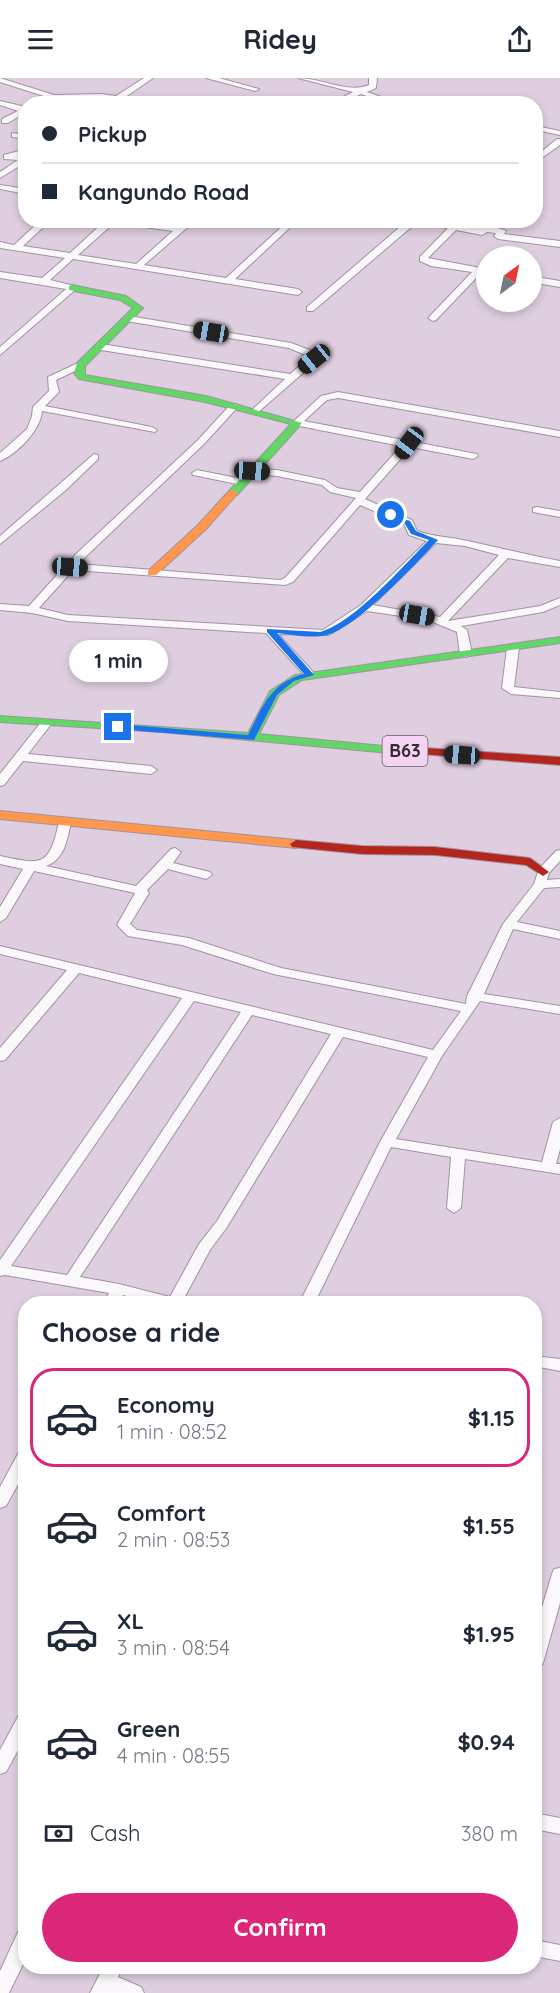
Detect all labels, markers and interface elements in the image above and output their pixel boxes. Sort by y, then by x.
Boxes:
text: Ridey [243,22,317,56]
icon: menu [24,23,57,56]
icon: share [503,23,536,56]
text: Pickup [78,120,147,148]
text: Kangundo Road [78,178,249,206]
north arrow [476,246,542,312]
map controls [476,246,542,312]
car [192,320,230,344]
car [294,341,334,377]
car [391,423,427,463]
car [234,461,270,481]
route start [377,501,404,528]
car [51,557,89,577]
car [398,603,436,627]
callout: 1 min [68,640,168,682]
text: 1 min [94,648,143,673]
route end [104,713,131,740]
road number: B63 [382,736,428,766]
car [443,745,481,765]
text: Choose a ride [42,1315,220,1349]
icon: car [45,1391,99,1445]
text: Economy [117,1391,215,1419]
text: $1.15 [468,1404,515,1432]
text: 1 min · 08:52 [117,1419,227,1444]
icon: car [45,1499,99,1553]
text: Comfort [117,1499,206,1527]
text: $1.55 [462,1512,515,1540]
text: 2 min · 08:53 [117,1527,230,1552]
icon: car [45,1607,99,1661]
text: XL [117,1607,144,1635]
text: $1.95 [463,1620,515,1648]
text: 3 min · 08:54 [117,1635,230,1660]
icon: car [45,1715,99,1769]
text: Green [117,1715,180,1743]
text: $0.94 [457,1728,515,1756]
text: 4 min · 08:55 [117,1743,230,1768]
icon: cash [42,1817,75,1850]
text: Cash [90,1819,141,1847]
text: 380 m [461,1821,518,1846]
button: Confirm [42,1893,518,1962]

